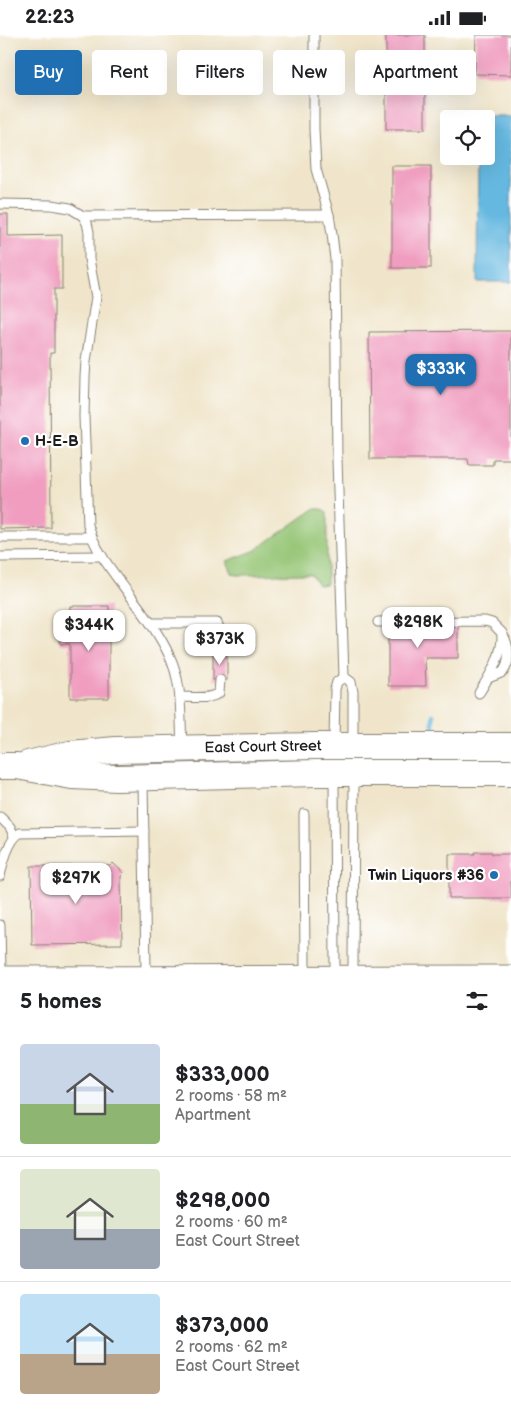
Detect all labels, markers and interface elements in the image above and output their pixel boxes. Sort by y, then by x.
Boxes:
text: 22:23 [25,6,74,29]
chip: Buy [15,50,82,95]
chip: Rent [92,50,167,95]
chip: Filters [177,50,263,95]
chip: New [273,50,345,95]
chip: Apartment [355,50,476,95]
map controls [440,110,495,165]
button: locate [440,110,495,165]
pin: $333K [406,353,476,396]
text: $333K [416,360,466,379]
place label: H-E-B [35,432,79,451]
marker: H-E-B [19,435,31,447]
pin: $298K [383,607,453,649]
pin: $344K [54,609,124,652]
text: $298K [393,613,443,632]
text: $344K [64,616,114,635]
pin: $373K [185,623,255,666]
text: $373K [196,630,244,649]
street label: East Court Street [204,736,322,758]
pin: $297K [41,863,111,905]
place label: Twin Liquors #36 [368,866,484,885]
text: $297K [51,869,101,888]
marker: Twin Liquors #36 [488,869,500,881]
icon: filters [463,987,491,1015]
text: 5 homes [20,989,102,1014]
text: $333,000 [175,1062,270,1087]
icon: home [60,1064,120,1124]
text: 2 rooms · 58 m² [175,1087,287,1106]
text: Apartment [175,1106,251,1125]
text: $298,000 [175,1188,270,1213]
icon: home [60,1189,120,1249]
text: 2 rooms · 60 m² [175,1213,288,1232]
text: East Court Street [175,1232,300,1251]
text: $373,000 [175,1313,269,1338]
icon: home [60,1314,120,1374]
text: 2 rooms · 62 m² [175,1338,288,1357]
text: East Court Street [175,1357,300,1376]

